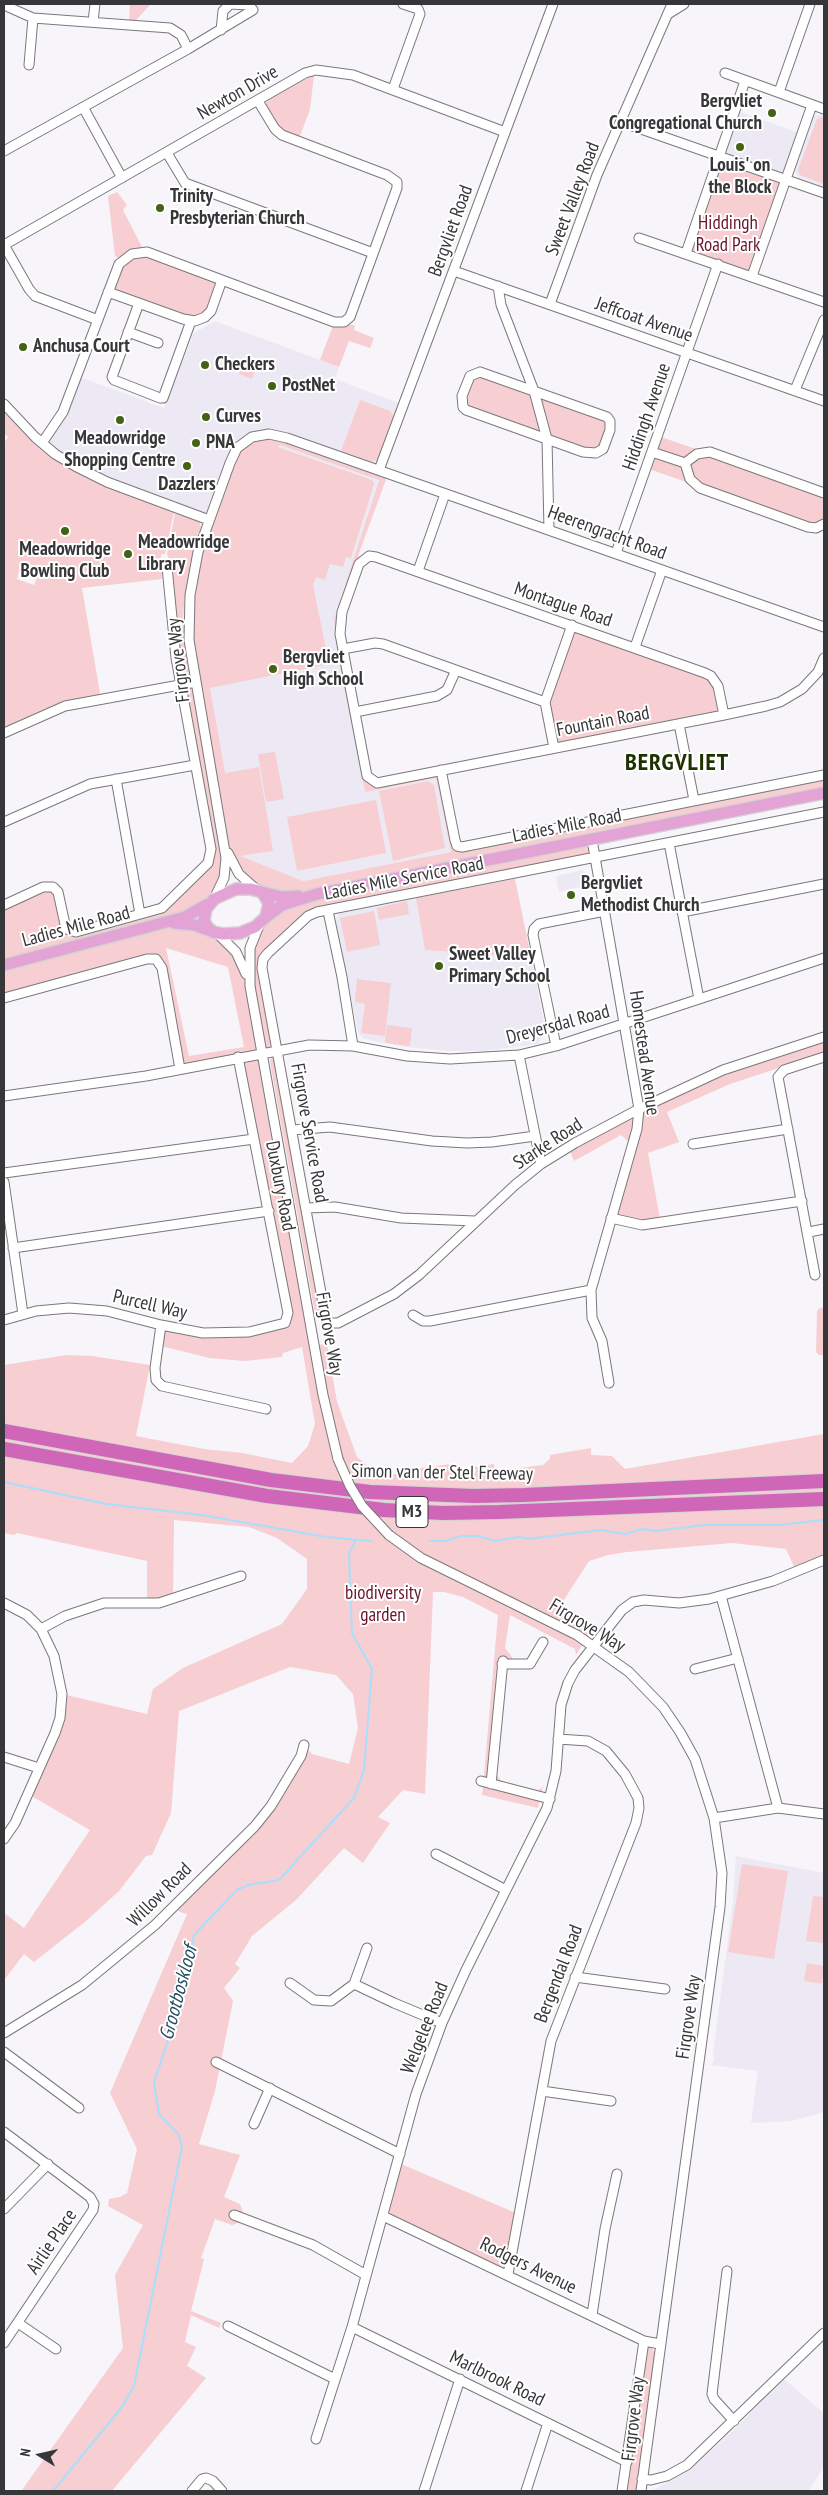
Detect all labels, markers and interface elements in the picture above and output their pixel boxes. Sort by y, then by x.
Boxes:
street label: Newton Drive [194,61,282,125]
place label: Bergvliet Congregational Church [609,91,762,135]
marker: Bergvliet Congregational Church [766,107,778,119]
street label: Sweet Valley Road [541,139,605,259]
marker: Louis' on the Block [734,141,746,153]
place label: Louis' on the Block [709,155,771,199]
street label: Bergvliet Road [424,182,478,280]
place label: Trinity Presbyterian Church [170,186,305,230]
marker: Trinity Presbyterian Church [154,202,166,214]
park label: Hiddingh Road Park [696,213,760,257]
street label: Jeffcoat Avenue [592,293,696,347]
place label: Anchusa Court [33,336,130,358]
marker: Anchusa Court [17,341,29,353]
place label: Checkers [215,354,275,376]
marker: Checkers [199,359,211,371]
street label: Hiddingh Avenue [618,360,676,474]
place label: PostNet [282,375,335,397]
marker: PostNet [266,380,278,392]
place label: Curves [216,406,261,428]
marker: Curves [200,411,212,423]
marker: Meadowridge Shopping Centre [114,414,126,426]
place label: Meadowridge Shopping Centre [64,428,176,472]
place label: PNA [206,432,235,454]
marker: PNA [190,437,202,449]
marker: Dazzlers [181,460,193,472]
place label: Dazzlers [158,474,216,496]
street label: Heerengracht Road [544,501,670,565]
marker: Meadowridge Bowling Club [59,525,71,537]
place label: Meadowridge Library [138,532,230,576]
place label: Meadowridge Bowling Club [19,539,111,583]
marker: Meadowridge Library [122,548,134,560]
street label: Montague Road [511,578,615,632]
street label: Firgrove Way [163,617,195,703]
place label: Bergvliet High School [283,647,363,691]
marker: Bergvliet High School [267,663,279,675]
street label: Fountain Road [555,702,651,742]
district label: BERGVLIET [624,749,730,777]
street label: Ladies Mile Road [510,804,624,848]
street label: Ladies Mile Service Road [322,852,486,906]
place label: Bergvliet Methodist Church [581,873,700,917]
marker: Bergvliet Methodist Church [565,889,577,901]
street label: Ladies Mile Road [20,902,132,952]
place label: Sweet Valley Primary School [449,944,550,988]
marker: Sweet Valley Primary School [433,960,445,972]
street label: Homestead Avenue [624,989,664,1117]
street label: Dreyersdal Road [504,1000,612,1050]
street label: Firgrove Service Road [286,1061,332,1205]
street label: Starke Road [509,1113,587,1175]
street label: Duxbury Road [260,1139,300,1233]
street label: Purcell Way [111,1285,189,1325]
street label: Firgrove Way [310,1290,348,1378]
street label: Simon van der Stel Freeway [351,1460,533,1486]
road number: M3 [396,1496,428,1528]
park label: biodiversity garden [345,1583,421,1627]
street label: Firgrove Way [545,1594,629,1658]
street label: Willow Road [123,1858,197,1932]
street label: Bergendal Road [530,1922,588,2026]
water label: Grootboskloof [155,1943,203,2043]
street label: Firgrove Way [672,1973,706,2061]
street label: Welgelee Road [396,1979,454,2077]
street label: Airlie Place [22,2205,82,2279]
street label: Rodgers Avenue [476,2233,580,2299]
street label: Marlbrook Road [446,2346,548,2412]
street label: Firgrove Way [618,2376,650,2462]
north arrow [15,2430,65,2480]
text: N [16,2447,35,2458]

